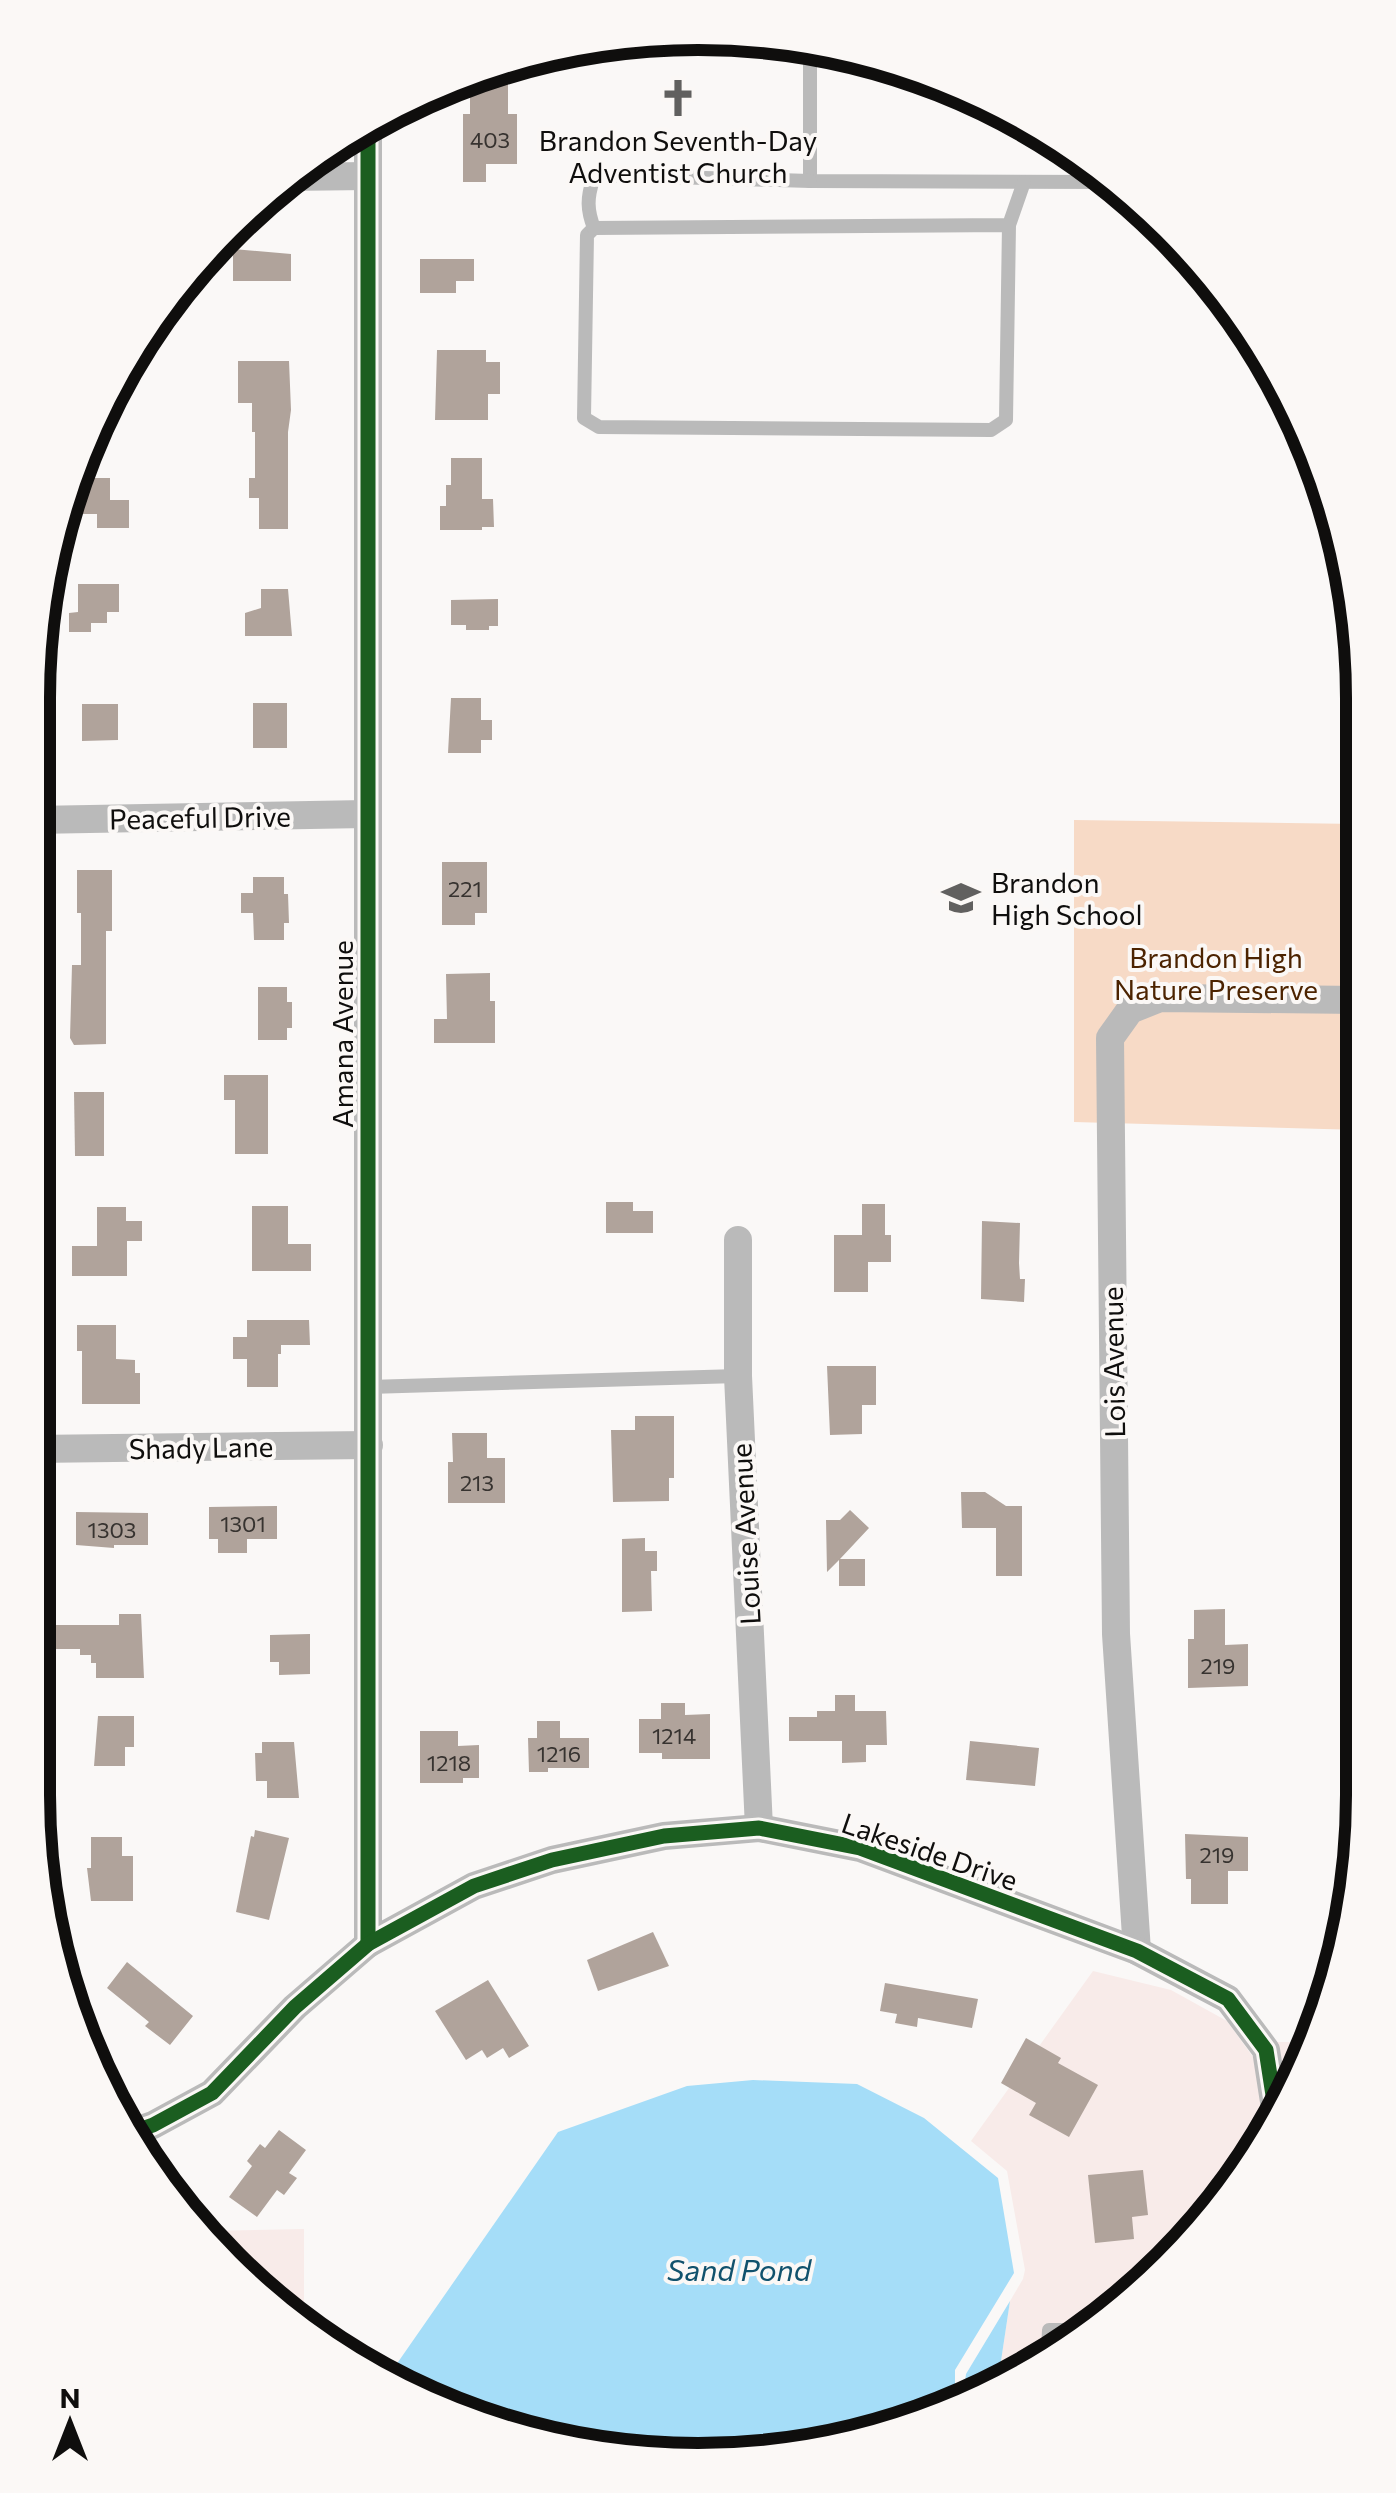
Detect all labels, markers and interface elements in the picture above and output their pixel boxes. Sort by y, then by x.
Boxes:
church icon: Brandon Seventh-Day Adventist Church [657,77,699,119]
place label: Brandon Seventh-Day Adventist Church [539,123,817,189]
house number: 403 [470,126,510,153]
street label: Peaceful Drive [109,798,291,836]
place label: Brandon High School [991,865,1143,931]
house number: 221 [448,875,482,902]
school or university icon: Brandon High School [940,877,982,919]
street label: Amana Avenue [325,940,359,1128]
park label: Brandon High Nature Preserve [1114,940,1318,1006]
street label: Lois Avenue [1095,1286,1131,1438]
street label: Shady Lane [128,1429,274,1465]
street label: Louise Avenue [723,1442,767,1626]
house number: 213 [460,1469,494,1496]
house number: 1301 [220,1510,266,1537]
house number: 1303 [88,1516,136,1543]
house number: 219 [1201,1652,1235,1679]
house number: 1214 [652,1722,696,1749]
house number: 1216 [537,1740,581,1767]
house number: 1218 [427,1749,471,1776]
street label: Lakeside Drive [838,1805,1022,1897]
house number: 219 [1200,1841,1234,1868]
water label: Sand Pond [667,2250,813,2287]
north arrow [20,2373,120,2473]
text: N [60,2380,81,2414]

